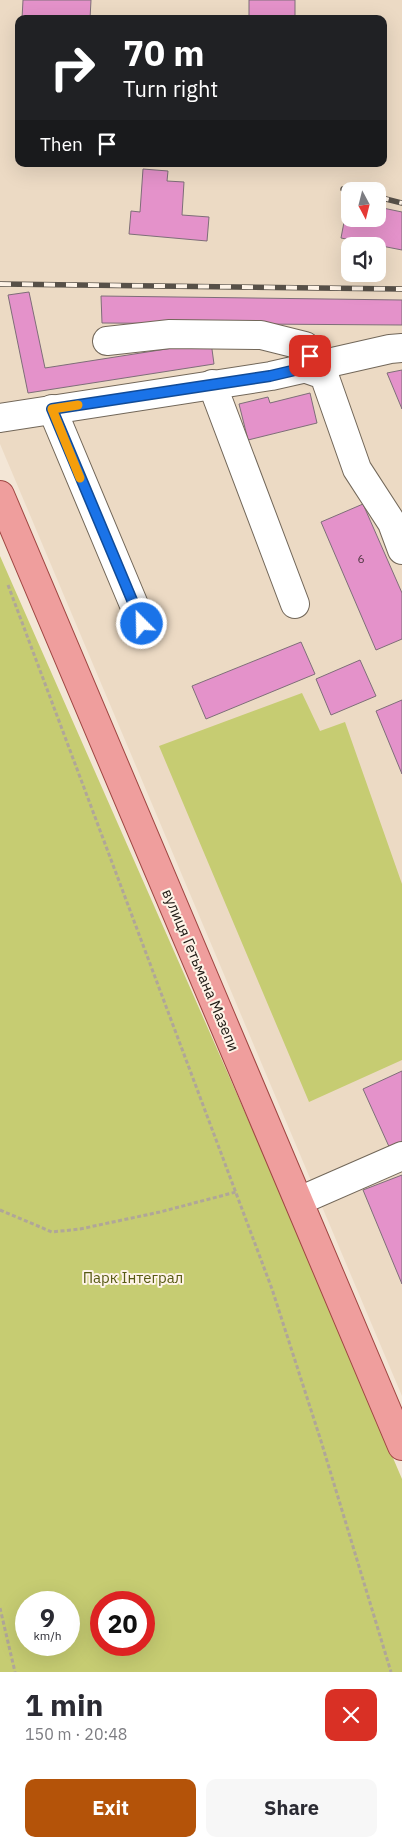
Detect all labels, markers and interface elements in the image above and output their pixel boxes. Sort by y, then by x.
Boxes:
text: 70 m [123,30,205,76]
icon: right [40,35,105,100]
text: Turn right [123,74,218,103]
icon: arrive [93,130,121,158]
text: Then [40,132,83,156]
north arrow [341,182,386,228]
map controls [341,182,386,282]
button: sound [341,237,386,282]
pin [289,335,331,377]
icon: arrive [296,342,324,370]
house number: 6 [357,551,365,566]
position arrow [115,597,167,649]
street label: вулиця Гетьмана Мазепи [158,886,244,1054]
park label: Парк Інтеграл [83,1268,183,1287]
speed limit sign: 20 [90,1591,155,1656]
text: 9 [40,1601,55,1634]
text: km/h [33,1628,62,1643]
text: 1 min [25,1685,103,1724]
button: close [325,1689,377,1741]
text: 150 m · 20:48 [25,1724,127,1744]
button: Exit [25,1779,196,1837]
button: Share [206,1779,377,1837]

